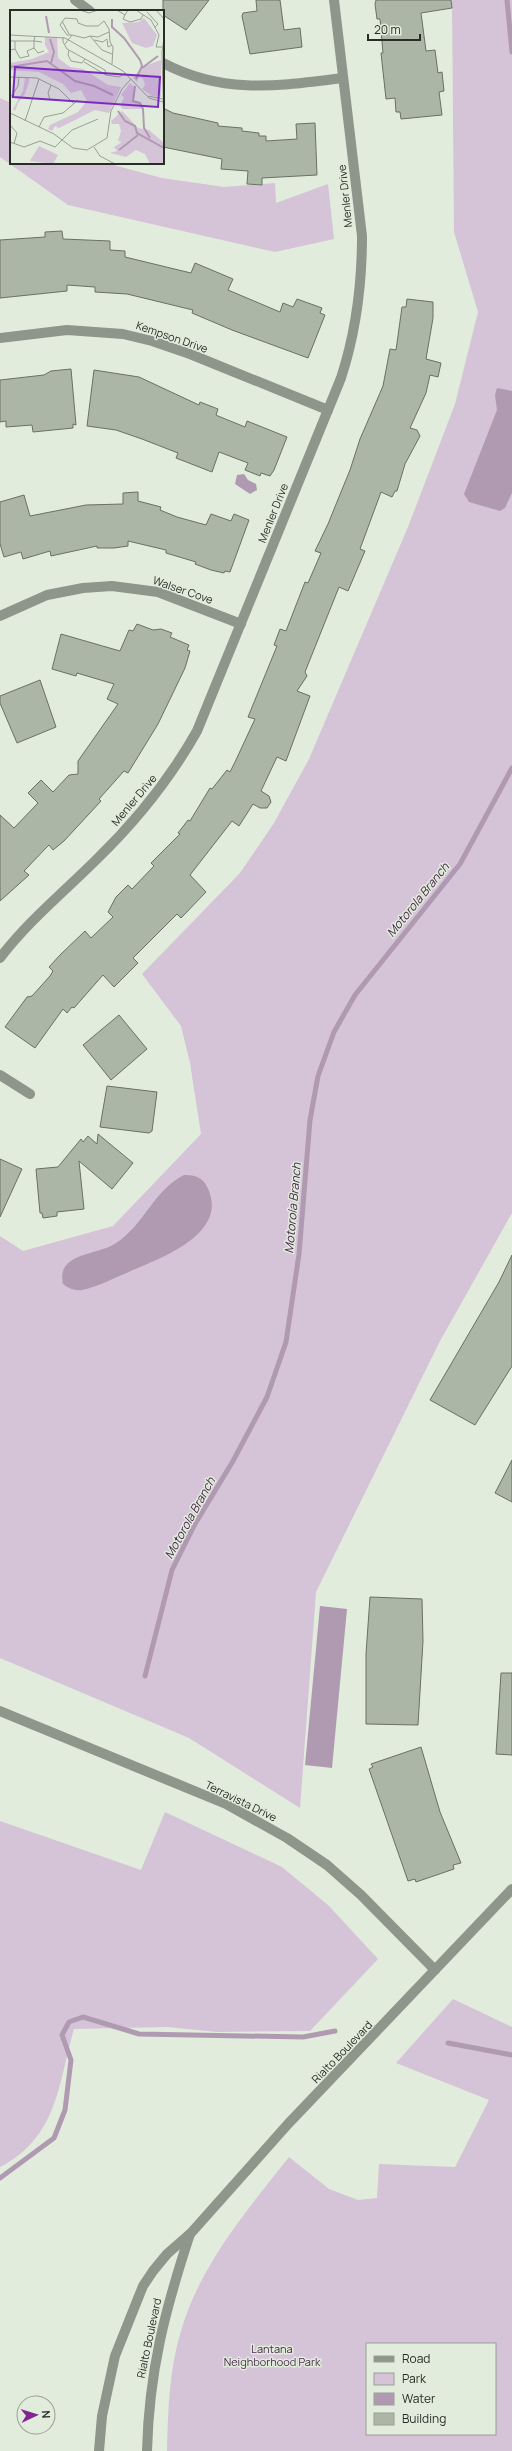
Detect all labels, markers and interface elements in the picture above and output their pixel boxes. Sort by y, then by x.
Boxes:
inset map [10,10,164,164]
scale bar [368,16,420,42]
text: 20 m [374,21,401,38]
street label: Menler Drive [334,163,355,228]
street label: Kempson Drive [134,317,211,356]
street label: Menler Drive [254,480,291,545]
street label: Walser Cove [151,572,216,607]
street label: Menler Drive [108,770,160,829]
water label: Motorola Branch [382,858,453,940]
water label: Motorola Branch [280,1161,305,1254]
water label: Motorola Branch [160,1473,219,1562]
street label: Terravista Drive [203,1777,280,1825]
street label: Rialto Boulevard [308,2017,375,2086]
street label: Rialto Boulevard [133,2297,164,2379]
park label: Lantana Neighborhood Park [224,2341,321,2369]
legend [366,2343,496,2435]
text: Road [402,2350,430,2367]
text: Park [402,2370,427,2387]
text: Water [402,2390,436,2407]
north arrow [16,2395,56,2435]
text: N [39,2410,54,2419]
text: Building [402,2410,446,2427]

